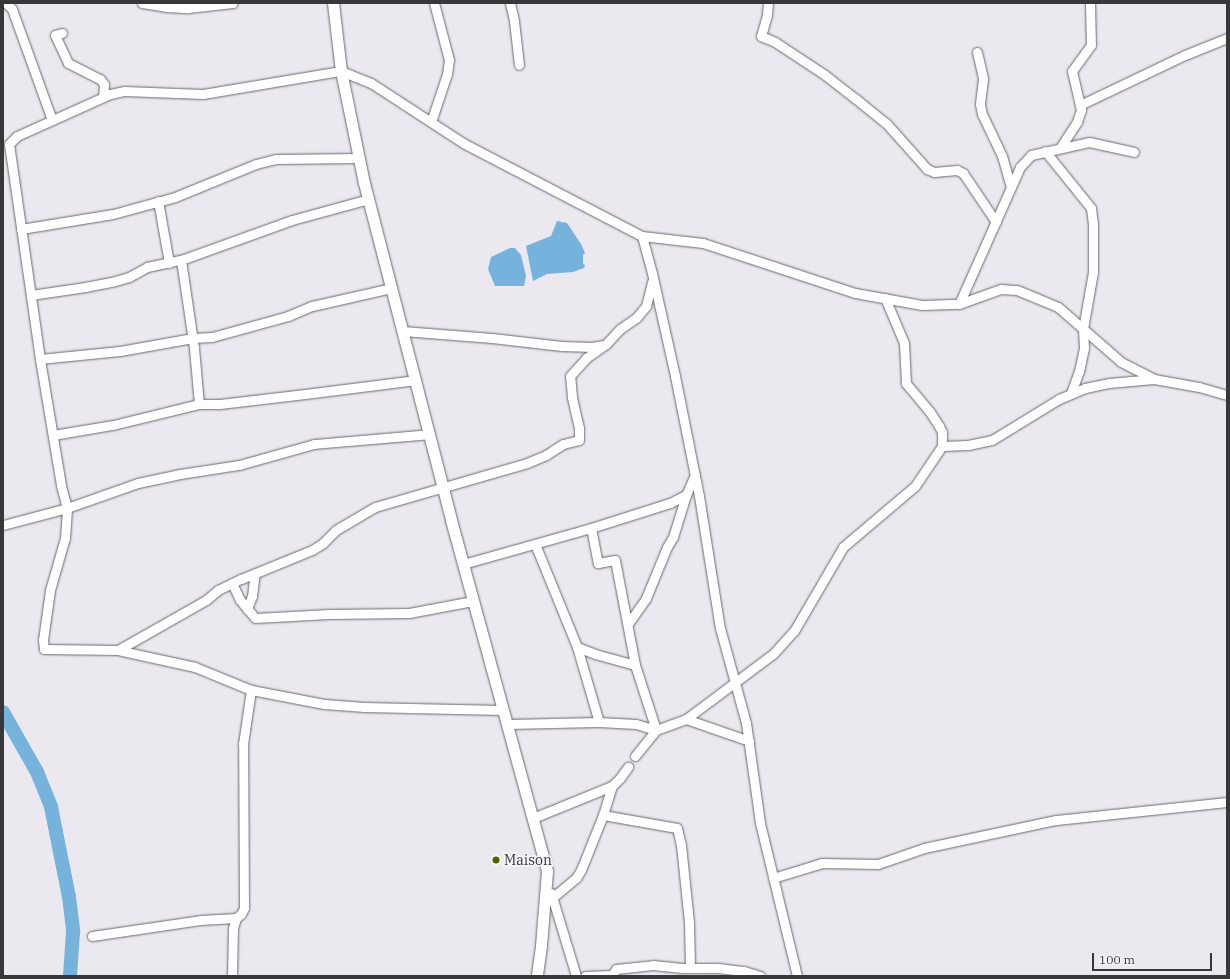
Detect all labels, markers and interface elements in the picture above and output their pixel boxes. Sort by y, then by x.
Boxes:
place label: Maison [504,852,552,868]
marker: Maison [491,855,501,865]
scale bar [1094,945,1214,971]
text: 100 m [1099,952,1135,967]

